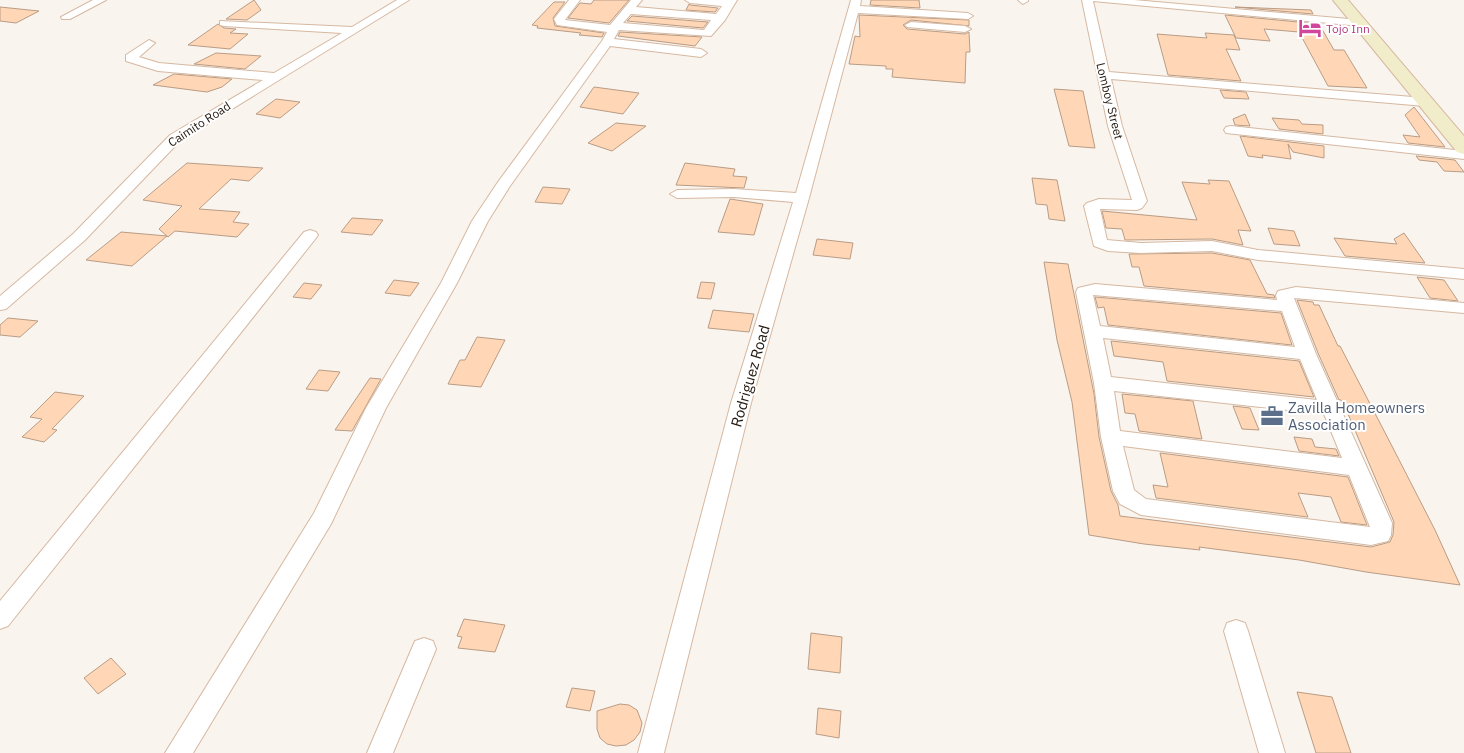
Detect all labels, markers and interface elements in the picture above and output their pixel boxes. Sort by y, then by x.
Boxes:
hotel icon: Tojo Inn [1297,15,1323,41]
place label: Tojo Inn [1326,21,1370,36]
street label: Lomboy Street [1093,61,1127,141]
street label: Caimito Road [165,98,233,150]
street label: Rodriguez Road [726,323,774,429]
place label: Zavilla Homeowners Association [1288,398,1425,434]
office icon: Zavilla Homeowners Association [1259,403,1285,429]

